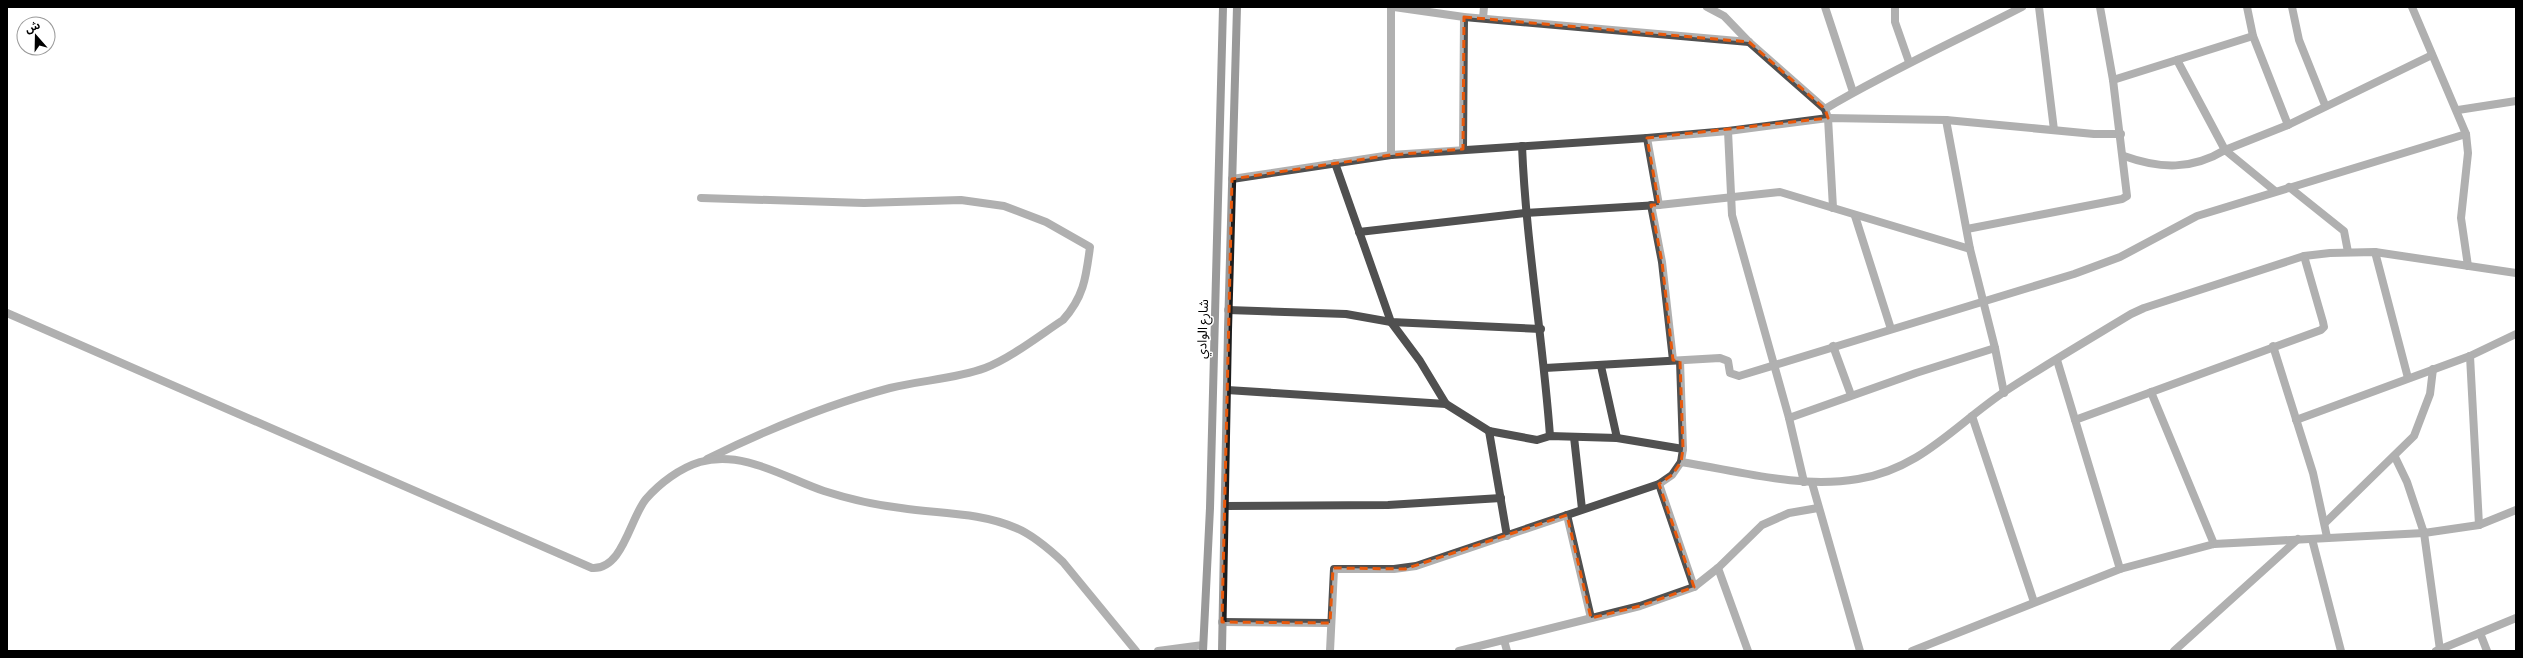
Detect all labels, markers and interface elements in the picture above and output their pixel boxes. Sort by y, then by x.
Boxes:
north arrow [16,16,56,56]
text: ش [23,17,42,36]
street label: شارع الوادي [1192,299,1214,359]

